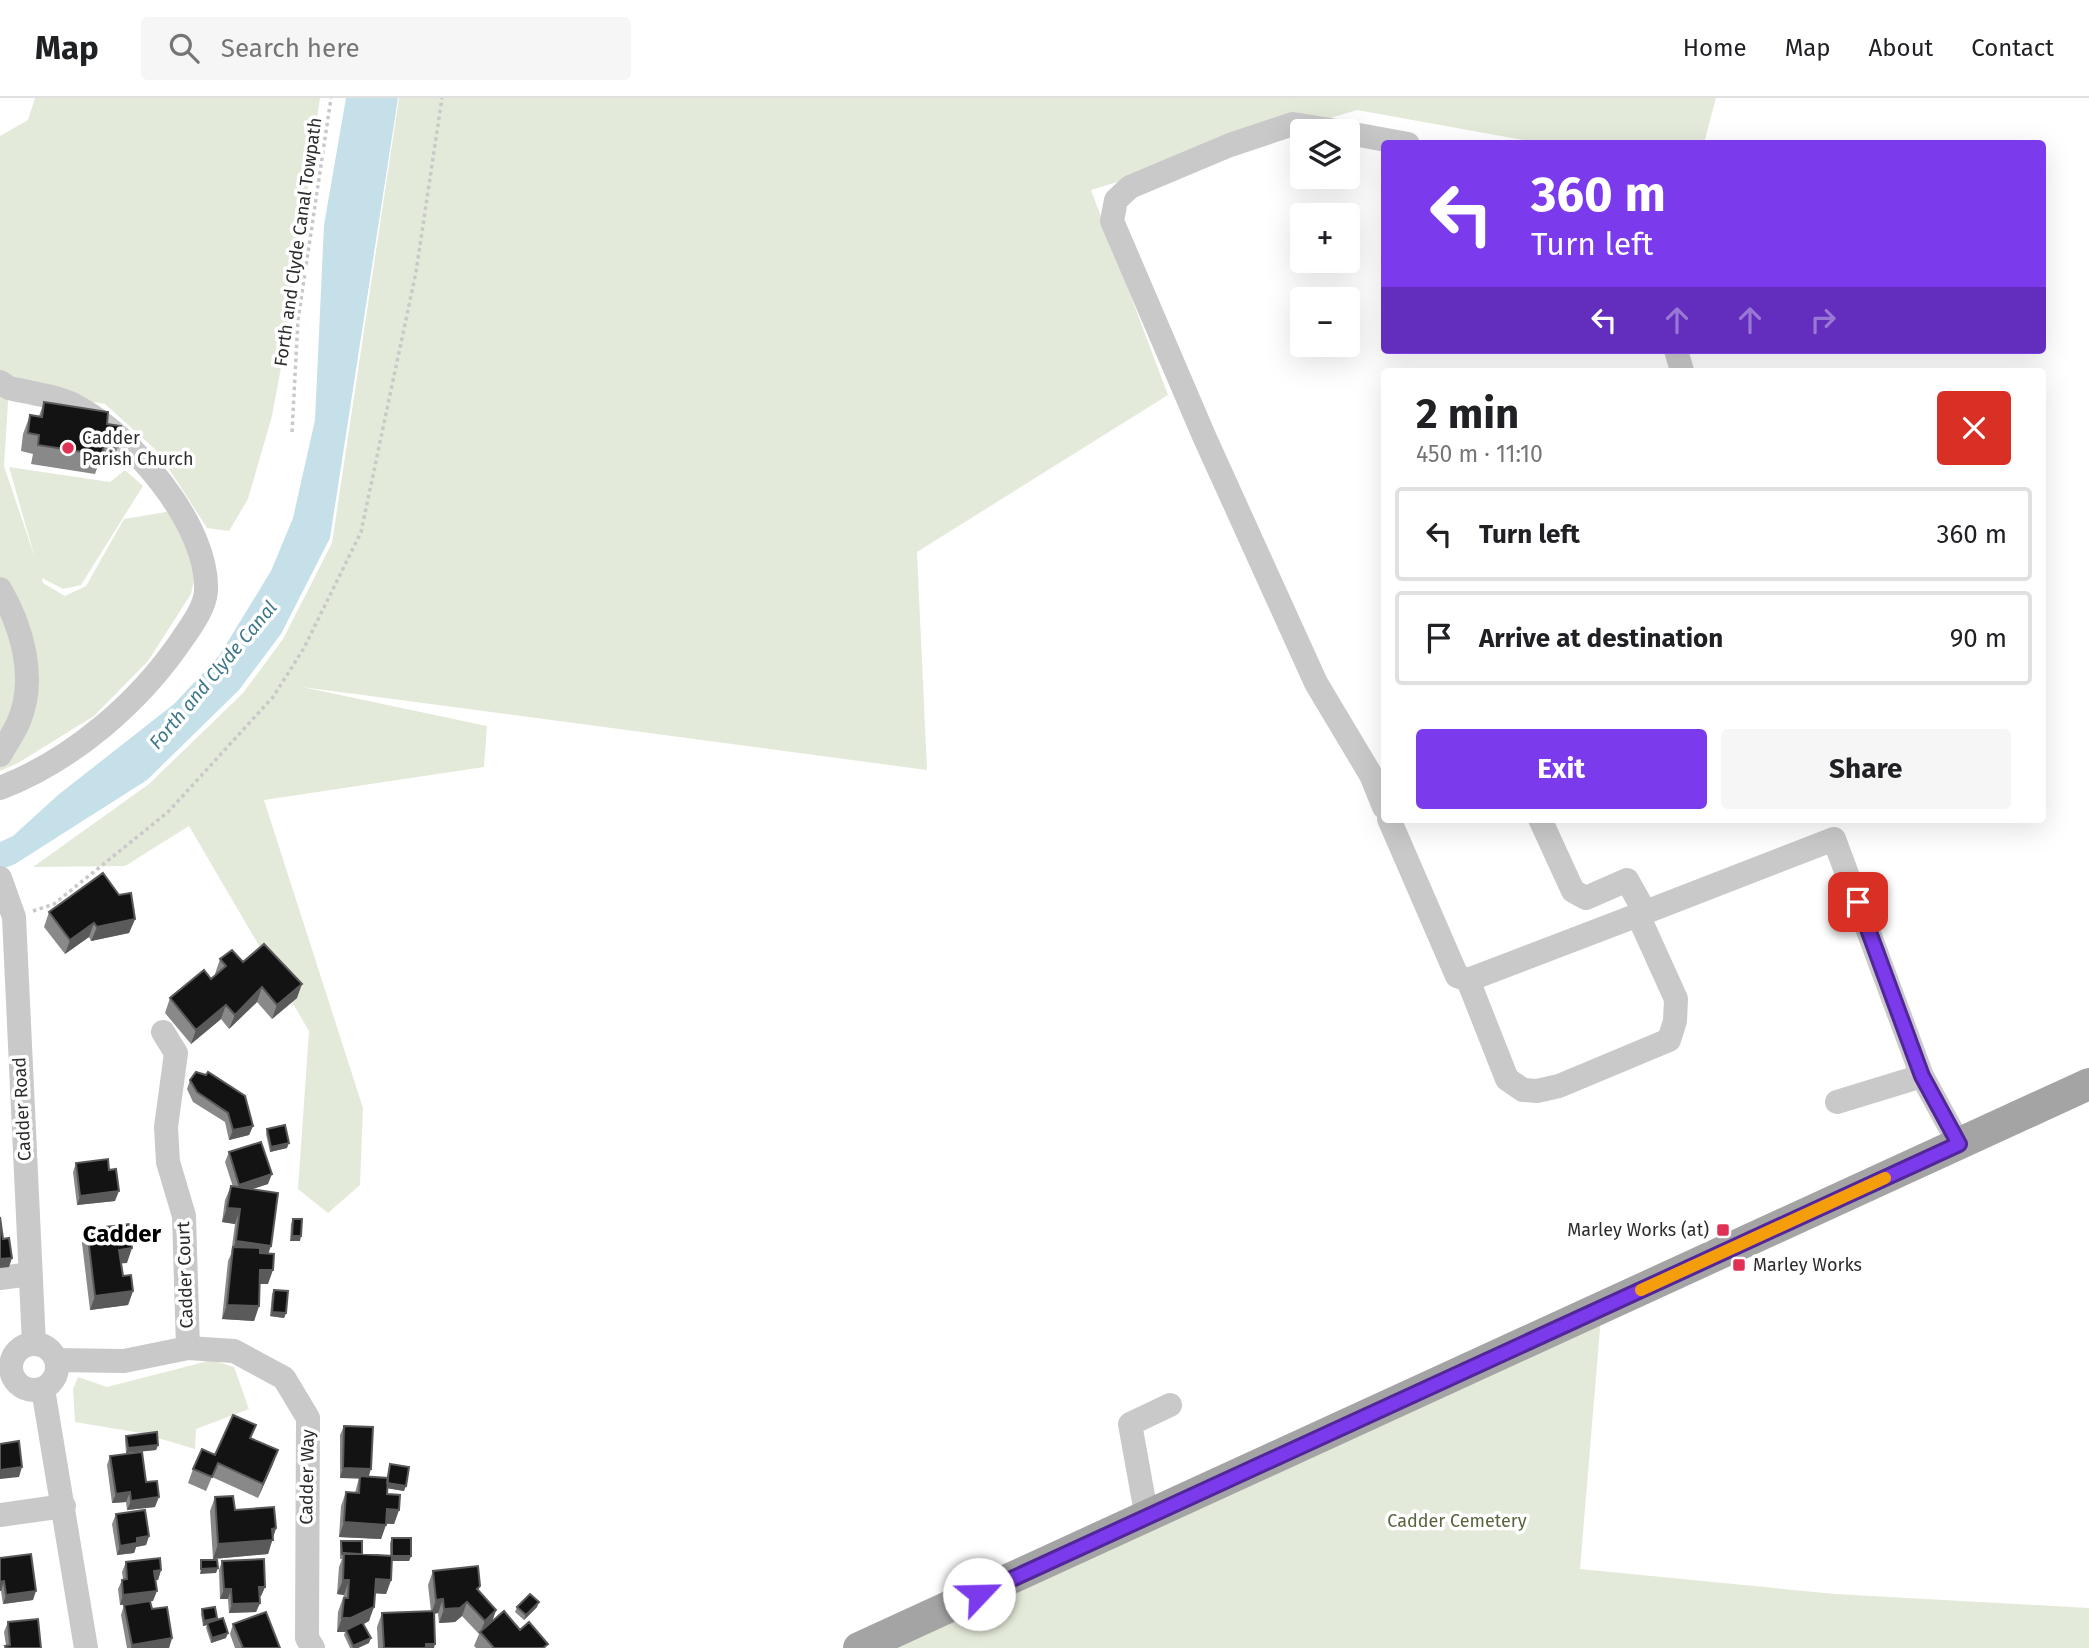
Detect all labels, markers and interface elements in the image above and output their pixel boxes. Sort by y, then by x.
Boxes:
search box [141,17,631,80]
text: Map [35,28,99,68]
icon: search [165,29,203,67]
text: Search here [221,33,360,64]
text: Home [1683,34,1747,62]
text: Map [1785,34,1831,62]
text: About [1869,34,1933,62]
text: Contact [1971,34,2054,62]
street label: Forth and Clyde Canal Towpath [270,116,326,368]
map controls [1290,119,1360,357]
button: layers [1290,119,1360,189]
text: 360 m [1531,165,1666,224]
icon: left [1416,168,1507,259]
button: + [1290,203,1360,273]
text: Turn left [1531,225,1653,263]
button: − [1290,287,1360,357]
icon: left [1585,301,1623,339]
icon: ahead [1658,301,1696,339]
icon: ahead [1731,301,1769,339]
icon: right [1804,301,1842,339]
text: 2 min [1416,389,1519,439]
button: close [1937,391,2011,465]
place label: Cadder Parish Church [82,427,194,470]
marker: Cadder Parish Church [60,440,76,456]
text: 450 m · 11:10 [1416,440,1543,468]
icon: left [1420,515,1458,553]
text: Turn left [1479,519,1580,550]
text: 360 m [1936,519,2007,550]
water label: Forth and Clyde Canal [144,596,282,754]
icon: arrive [1420,619,1458,657]
text: Arrive at destination [1479,623,1723,654]
text: 90 m [1950,623,2007,654]
button: Exit [1416,729,1707,809]
button: Share [1721,729,2011,809]
pin [1828,872,1888,932]
icon: arrive [1839,883,1877,921]
street label: Cadder Road [8,1056,36,1162]
place label: Marley Works (at) [1567,1219,1709,1241]
district label: Cadder [83,1220,162,1248]
street label: Cadder Court [172,1221,198,1329]
marker: Marley Works (at) [1715,1222,1731,1238]
place label: Marley Works [1753,1254,1862,1276]
marker: Marley Works [1731,1257,1747,1273]
street label: Cadder Way [295,1429,319,1525]
park label: Cadder Cemetery [1387,1510,1527,1532]
position arrow [942,1557,1016,1631]

